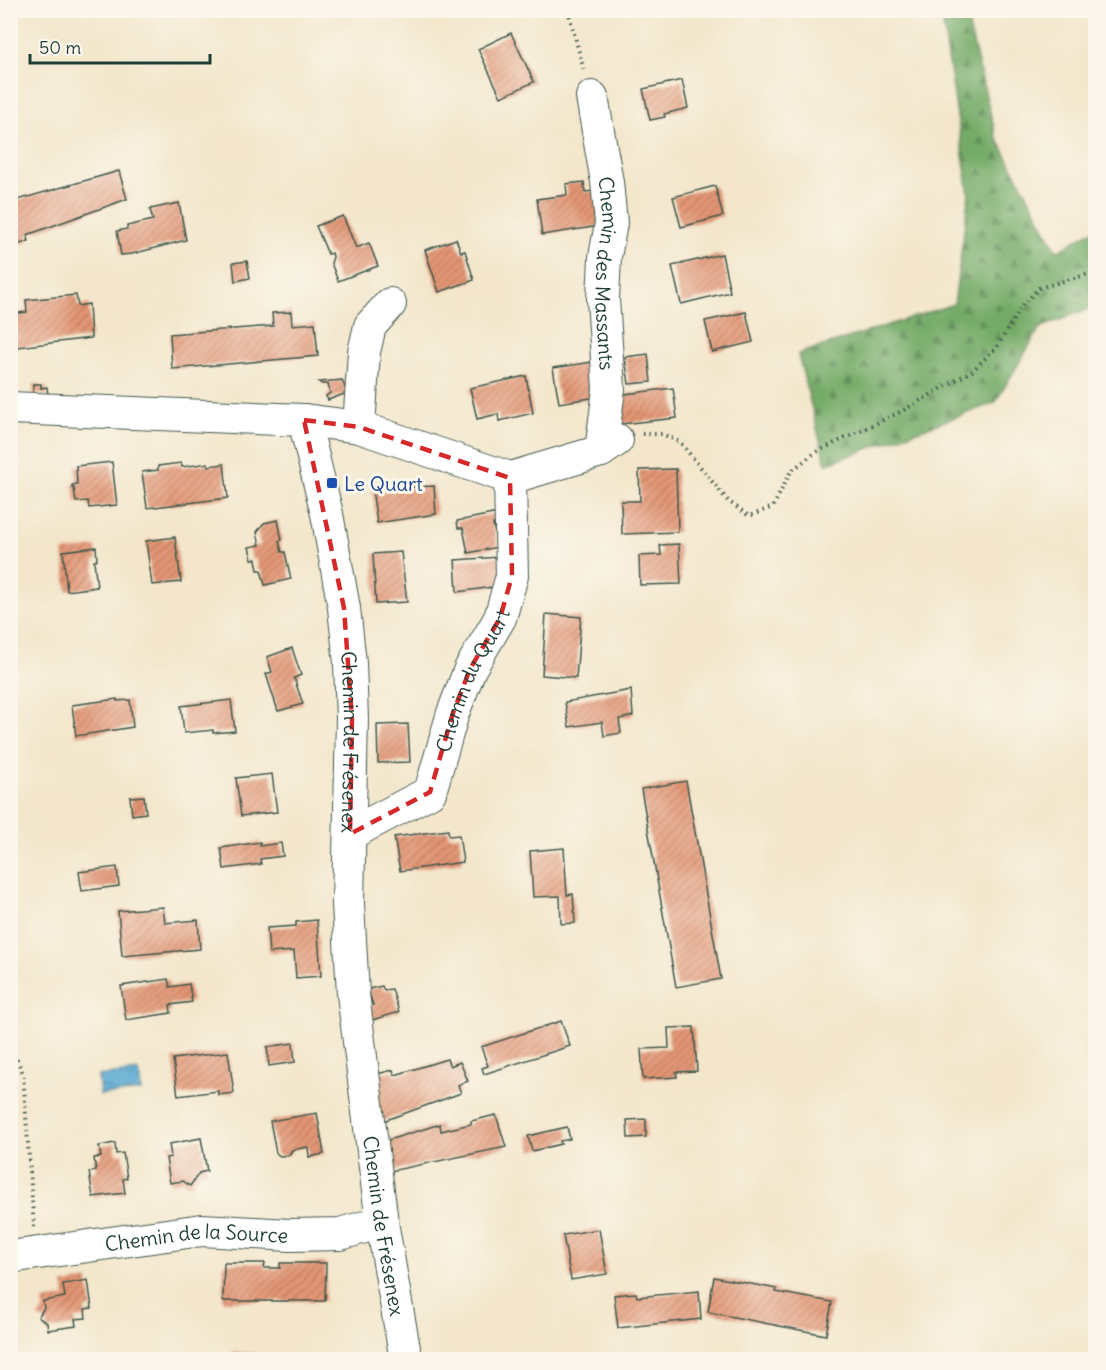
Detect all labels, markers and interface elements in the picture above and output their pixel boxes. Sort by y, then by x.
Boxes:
scale bar [30,27,210,65]
text: 50 m [39,36,81,59]
street label: Chemin des Massants [590,175,624,371]
place label: Le Quart [344,471,423,496]
marker: Le Quart [325,476,339,490]
street label: Chemin du Quart [430,606,514,755]
street label: Chemin de Frésenex [336,650,365,834]
street label: Chemin de Frésenex [359,1134,411,1318]
street label: Chemin de la Source [103,1217,289,1256]

